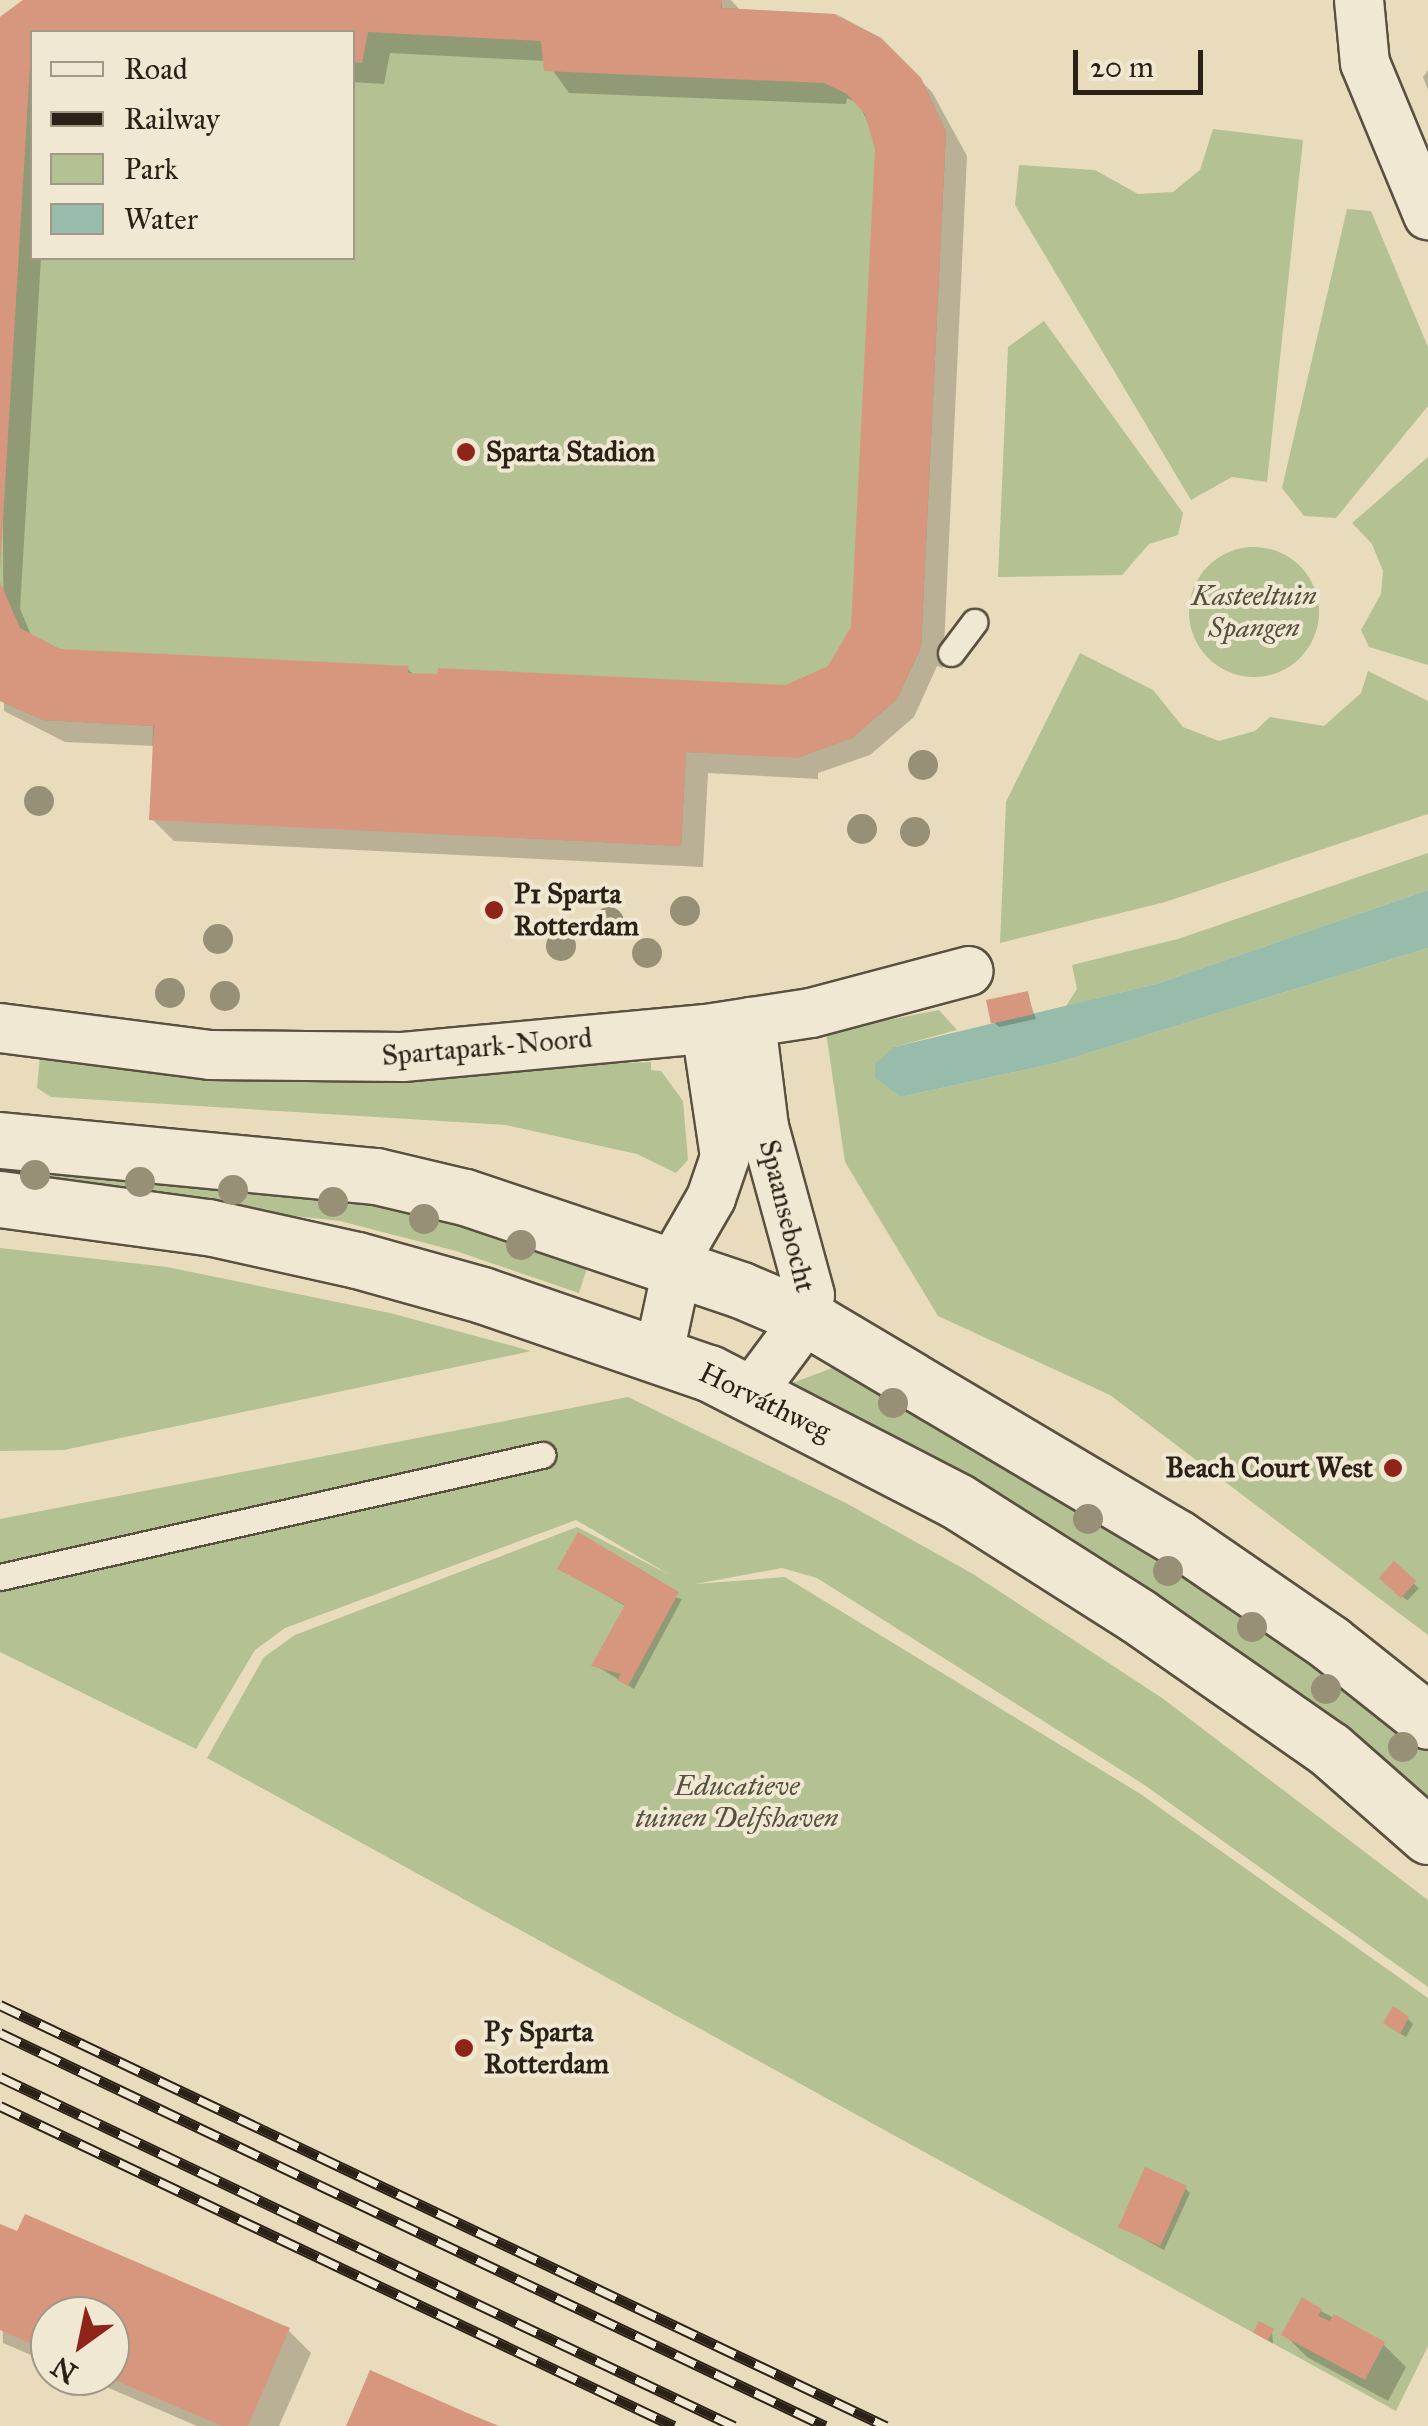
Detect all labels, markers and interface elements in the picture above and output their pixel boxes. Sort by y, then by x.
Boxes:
legend [30,30,355,260]
scale bar [1078,30,1208,92]
text: 20 m [1090,49,1154,85]
text: Road [124,51,188,87]
text: Railway [124,101,220,137]
text: Park [124,151,178,187]
text: Water [124,201,198,237]
place label: Sparta Stadion [486,435,655,469]
marker: Sparta Stadion [455,441,477,463]
park label: Kasteeltuin Spangen [1191,579,1317,645]
place label: P1 Sparta Rotterdam [514,877,639,943]
marker: P1 Sparta Rotterdam [483,899,505,921]
street label: Spartapark-Noord [380,1021,594,1073]
street label: Spaansebocht [752,1136,822,1296]
street label: Horváthweg [694,1356,836,1448]
place label: Beach Court West [1166,1451,1373,1485]
marker: Beach Court West [1382,1457,1404,1479]
park label: Educatieve tuinen Delfshaven [636,1769,838,1835]
place label: P5 Sparta Rotterdam [484,2015,609,2081]
marker: P5 Sparta Rotterdam [453,2037,475,2059]
north arrow [30,2296,130,2396]
text: N [45,2349,84,2391]

